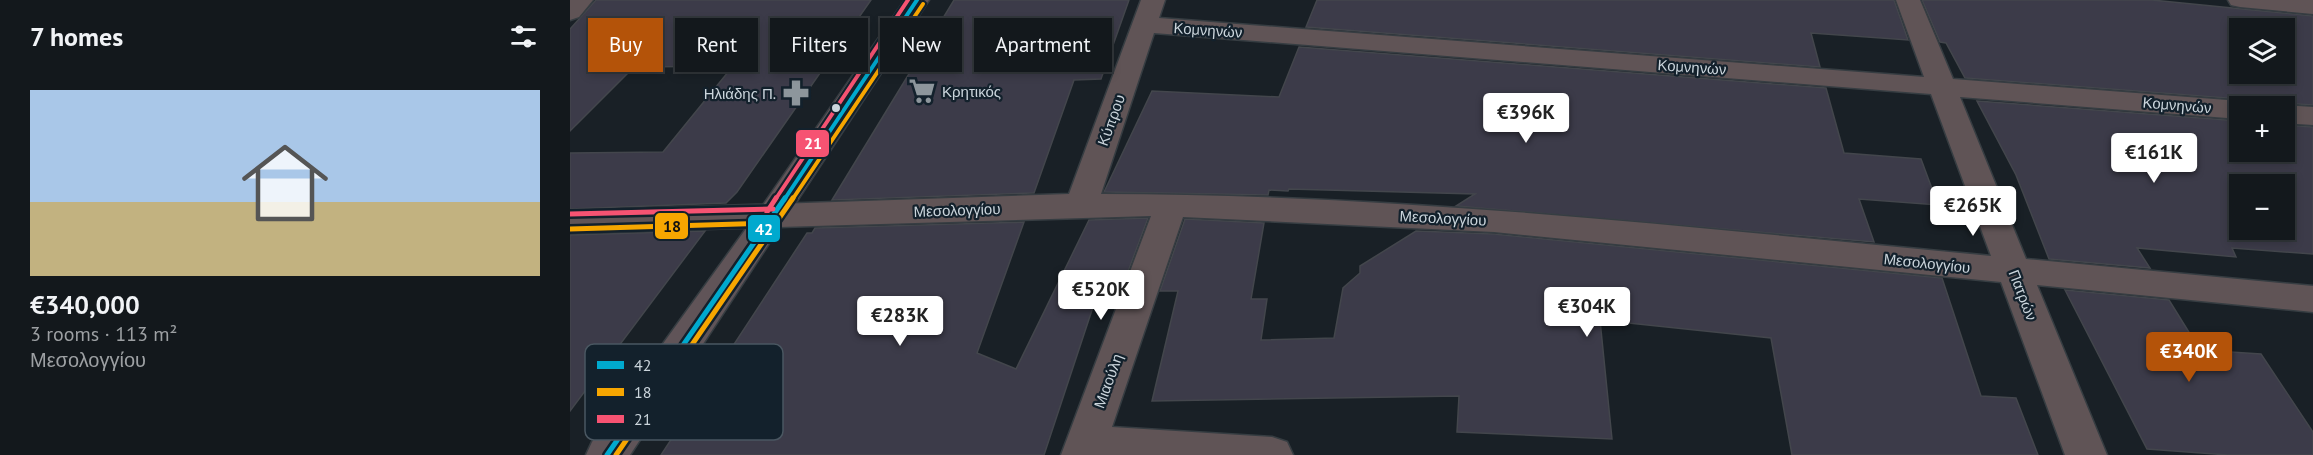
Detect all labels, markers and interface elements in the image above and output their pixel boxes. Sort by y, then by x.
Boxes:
chip: Buy [588,18,663,72]
chip: Rent [675,18,758,72]
chip: Filters [770,18,868,72]
chip: New [880,18,962,72]
chip: Apartment [974,18,1112,72]
street label: Κομνηνών [1173,18,1243,42]
map controls [2229,18,2295,240]
button: layers [2229,18,2295,84]
text: 7 homes [30,20,123,53]
icon: filters [507,20,540,53]
street label: Κομνηνών [1657,55,1727,79]
supermarket icon: Κρητικός [907,76,937,106]
pharmacy icon: Ηλιάδης Π. [781,78,811,108]
place label: Κρητικός [942,82,1001,101]
place label: Ηλιάδης Π. [704,84,776,103]
street label: Κύπρου [1093,92,1129,148]
pin: €396K [1484,93,1568,144]
street label: Κομνηνών [2142,93,2212,117]
button: + [2229,96,2295,162]
text: €396K [1497,99,1555,125]
unlabelled marker [830,102,842,114]
icon: home [231,129,339,237]
line badge: 21 [795,129,830,158]
text: 21 [804,133,822,153]
pin: €161K [2112,133,2196,184]
text: €161K [2125,139,2183,165]
button: − [2229,174,2295,240]
pin: €265K [1931,186,2015,237]
text: €265K [1944,192,2002,218]
street label: Μεσολογγίου [913,199,1001,221]
street label: Μεσολογγίου [1399,206,1487,230]
line badge: 18 [654,212,689,240]
line badge: 42 [747,214,781,243]
text: 18 [663,216,681,236]
text: 42 [755,219,773,239]
street label: Μεσολογγίου [1883,249,1971,277]
street label: Πατρών [2005,267,2041,323]
pin: €520K [1059,270,1143,321]
text: €520K [1072,276,1130,302]
pin: €304K [1545,287,1629,338]
text: €340,000 [30,288,140,321]
text: €304K [1558,293,1616,319]
pin: €283K [858,296,942,347]
text: €283K [871,302,929,328]
text: 3 rooms · 113 m² [30,321,177,347]
pin: €340K [2147,332,2231,383]
text: €340K [2160,338,2218,364]
legend [585,344,783,440]
text: Μεσολογγίου [30,347,146,373]
street label: Μιαούλη [1089,351,1127,411]
text: 42 [634,355,651,375]
text: 18 [634,382,651,402]
text: 21 [634,409,651,429]

